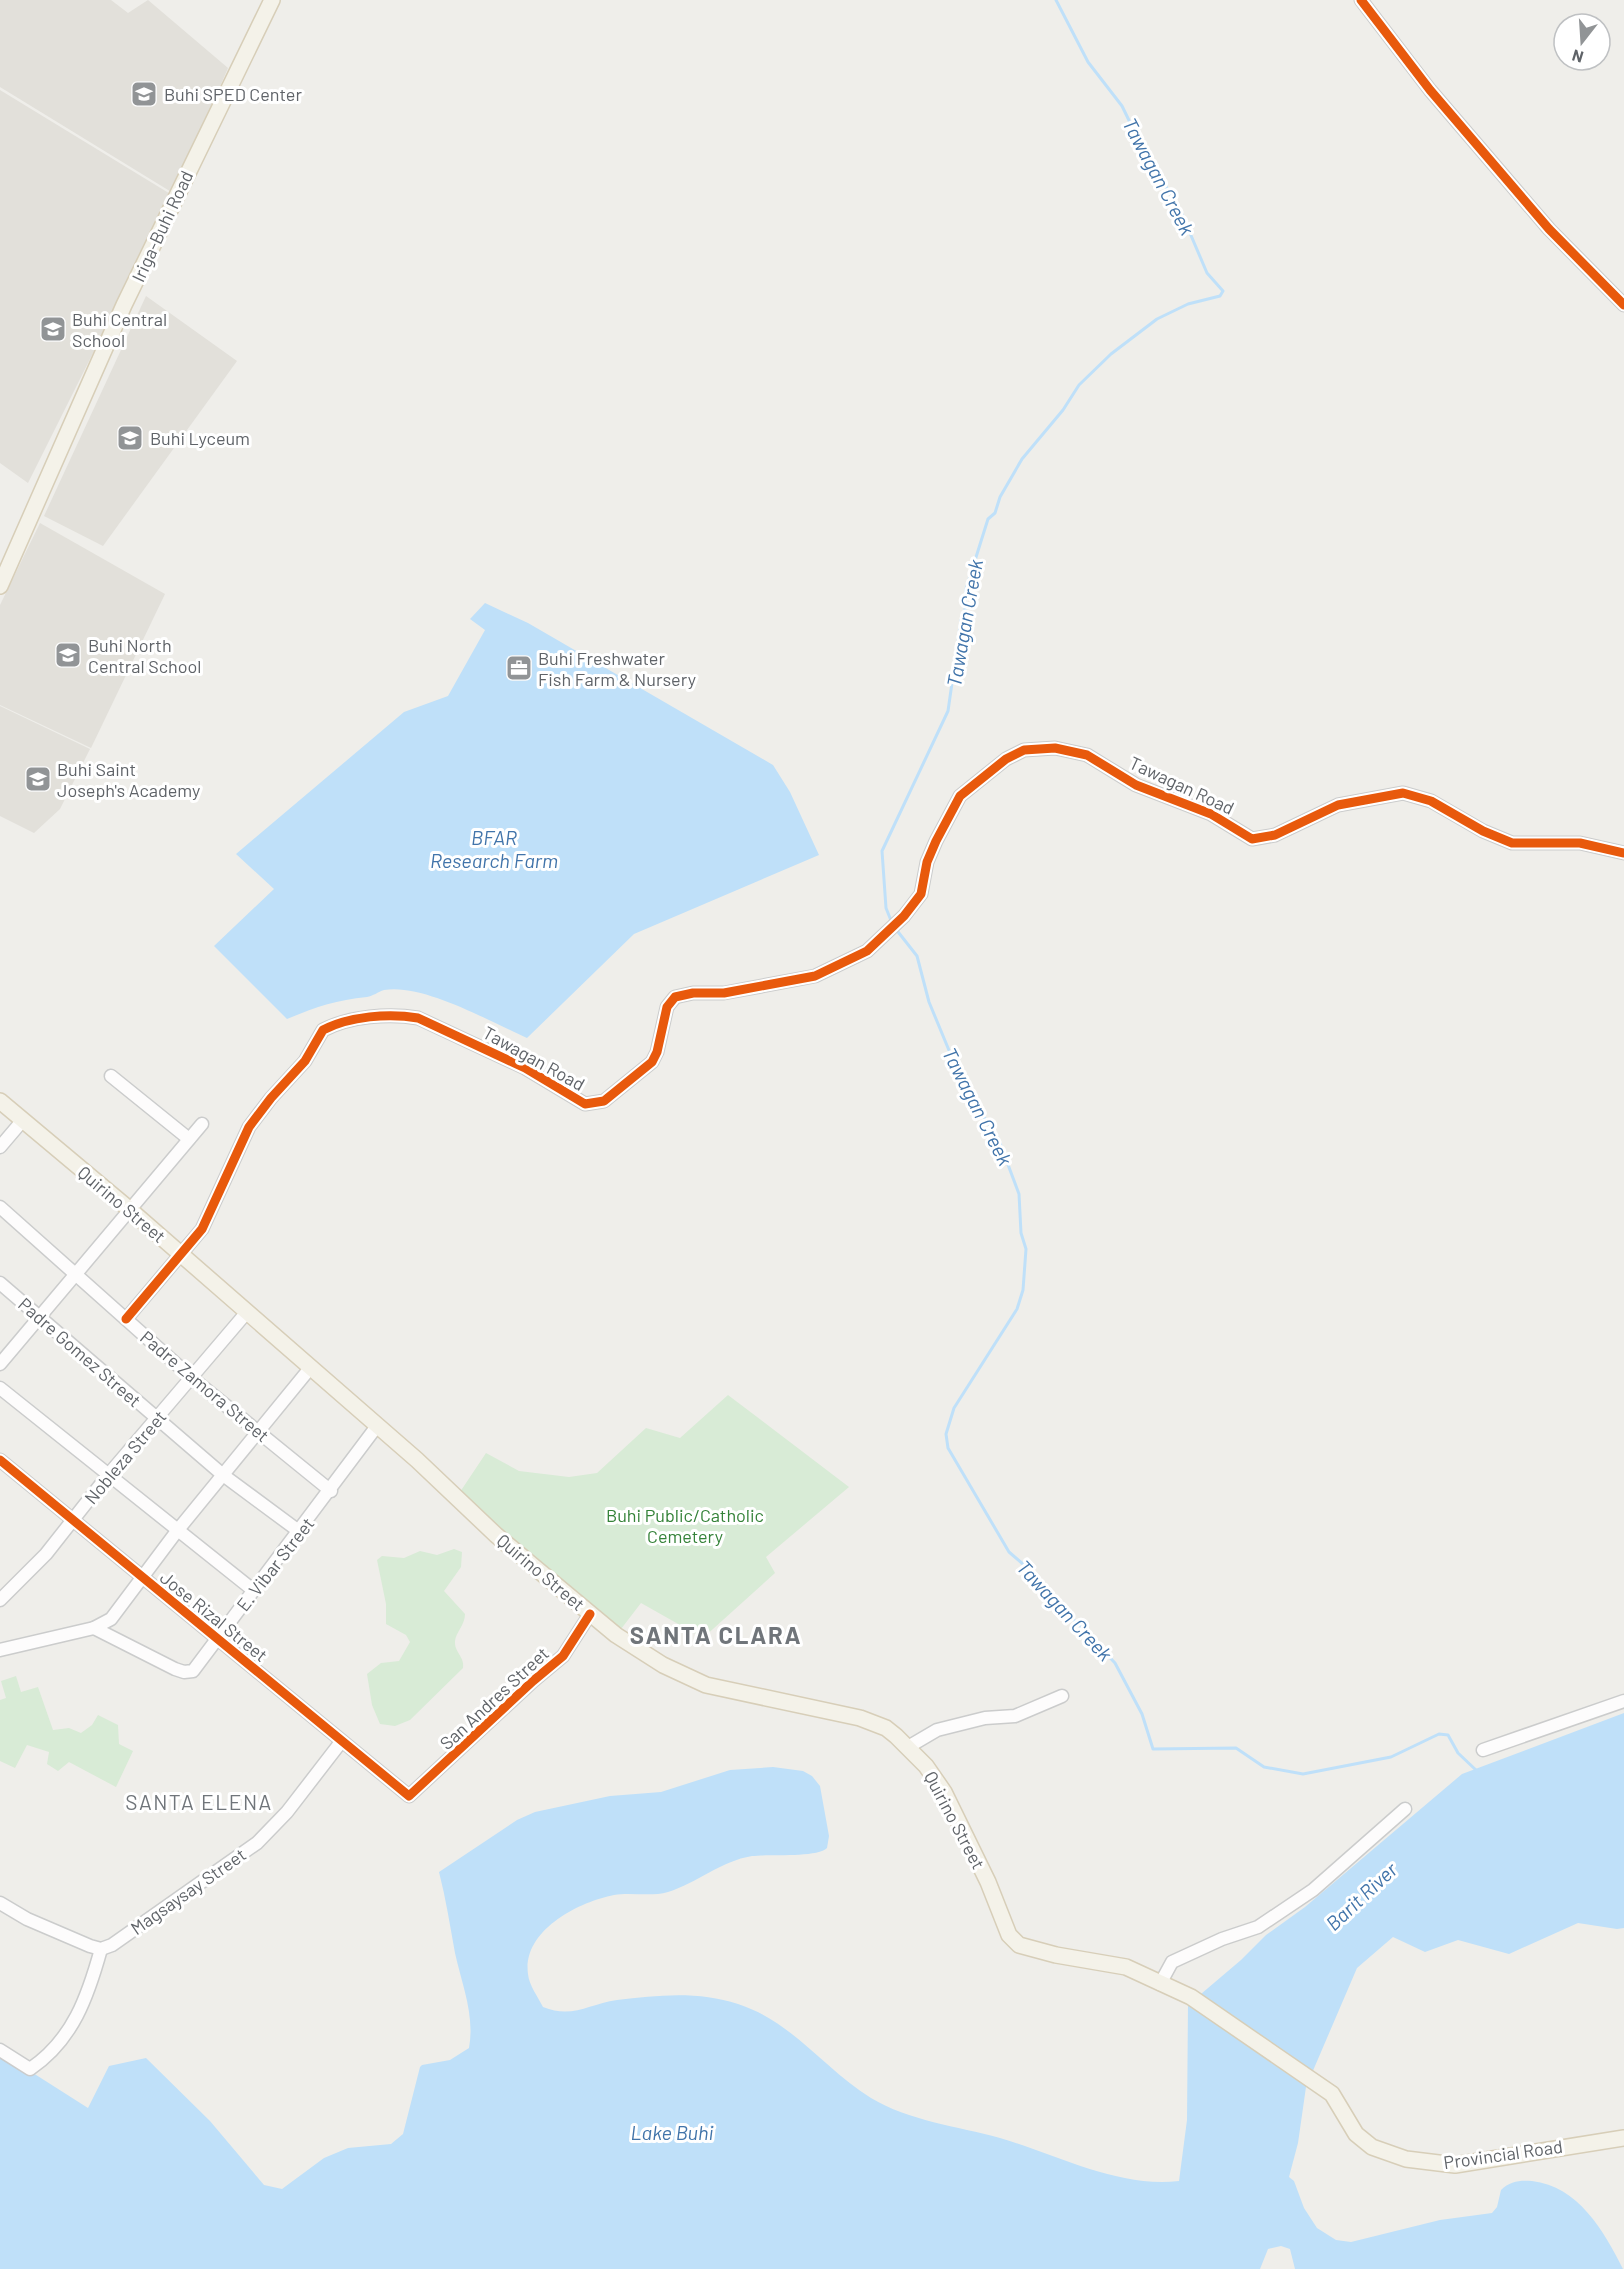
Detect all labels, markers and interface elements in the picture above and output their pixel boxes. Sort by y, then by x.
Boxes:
north arrow [1552,12,1612,72]
text: N [1570,46,1585,67]
school or university icon: Buhi SPED Center [129,79,159,109]
place label: Buhi SPED Center [164,83,302,105]
water label: Tawagan Creek [1118,113,1200,239]
street label: Iriga-Buhi Road [127,167,197,285]
place label: Buhi Central School [72,308,167,351]
school or university icon: Buhi Central School [38,314,68,344]
school or university icon: Buhi Lyceum [115,423,145,453]
place label: Buhi Lyceum [150,427,250,449]
water label: Tawagan Creek [941,557,987,689]
place label: Buhi North Central School [88,634,201,677]
school or university icon: Buhi North Central School [53,640,83,670]
place label: Buhi Freshwater Fish Farm & Nursery [538,647,696,690]
office icon: Buhi Freshwater Fish Farm & Nursery [504,653,534,683]
street label: Tawagan Road [1126,751,1238,819]
place label: Buhi Saint Joseph's Academy [57,758,200,801]
school or university icon: Buhi Saint Joseph's Academy [23,764,53,794]
water label: BFAR Research Farm [430,825,558,872]
street label: Tawagan Road [479,1021,589,1095]
water label: Tawagan Creek [938,1043,1018,1169]
street label: Quirino Street [74,1161,170,1247]
street label: Padre Gomez Street [14,1293,146,1411]
street label: Padre Zamora Street [136,1326,274,1446]
street label: Nobleza Street [79,1406,171,1508]
park label: Buhi Public/Catholic Cemetery [606,1504,764,1547]
street label: E. Vibar Street [232,1513,318,1615]
street label: Quirino Street [493,1529,589,1615]
water label: Tawagan Creek [1012,1555,1118,1666]
street label: Jose Rizal Street [156,1566,272,1666]
district label: SANTA CLARA [630,1620,802,1649]
street label: San Andres Street [435,1642,553,1754]
street label: Quirino Street [920,1767,990,1873]
district label: SANTA ELENA [125,1789,273,1814]
street label: Magsaysay Street [126,1843,250,1939]
water label: Barit River [1320,1856,1402,1935]
water label: Lake Buhi [631,2120,713,2144]
street label: Provincial Road [1442,2135,1564,2173]

